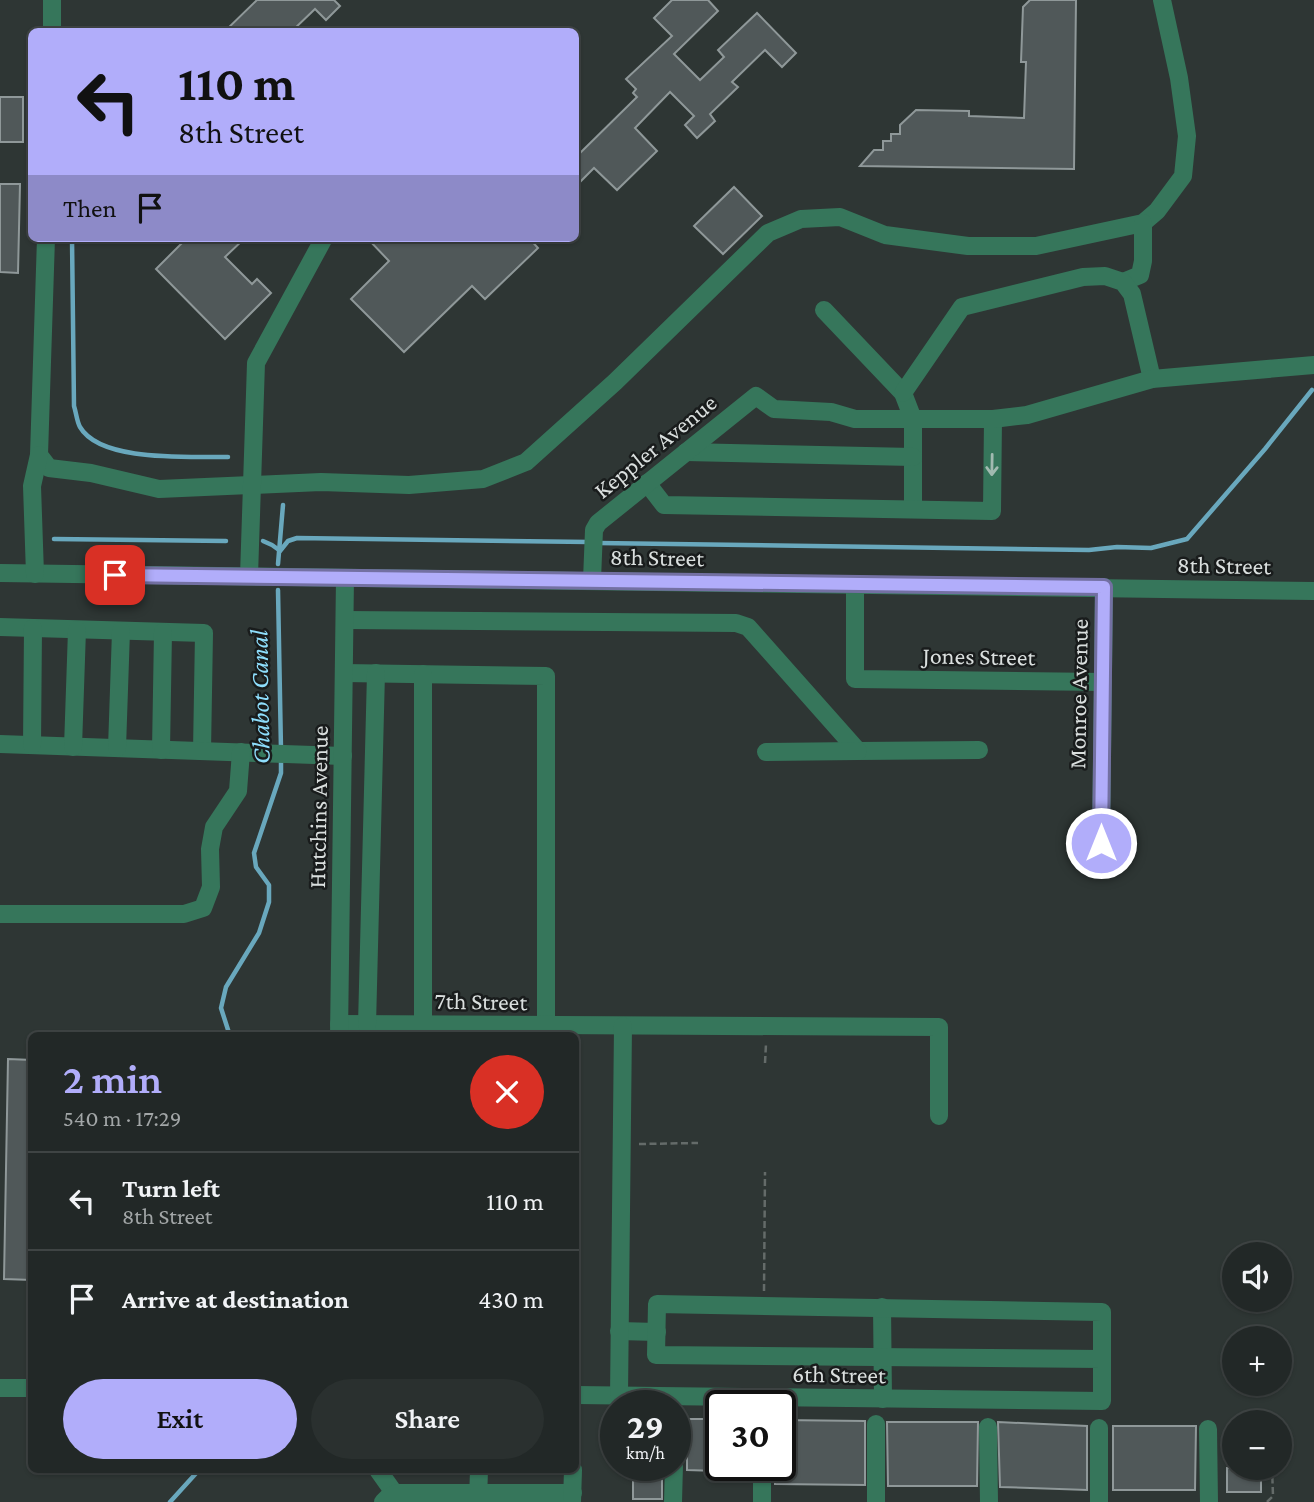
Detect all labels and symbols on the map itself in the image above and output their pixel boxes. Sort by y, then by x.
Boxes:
street label: Keppler Avenue [588,388,722,504]
one-way arrow [985,453,999,476]
street label: 8th Street [610,543,705,571]
pin [85,545,145,605]
street label: 8th Street [1177,551,1272,579]
street label: Monroe Avenue [1063,619,1093,769]
water label: Chabot Canal [244,629,276,764]
street label: Jones Street [920,641,1037,670]
street label: Hutchins Avenue [303,725,333,889]
position arrow [1064,806,1138,880]
street label: 7th Street [435,987,529,1015]
street label: 6th Street [792,1360,887,1388]
speed limit sign: 30 [705,1390,796,1481]

